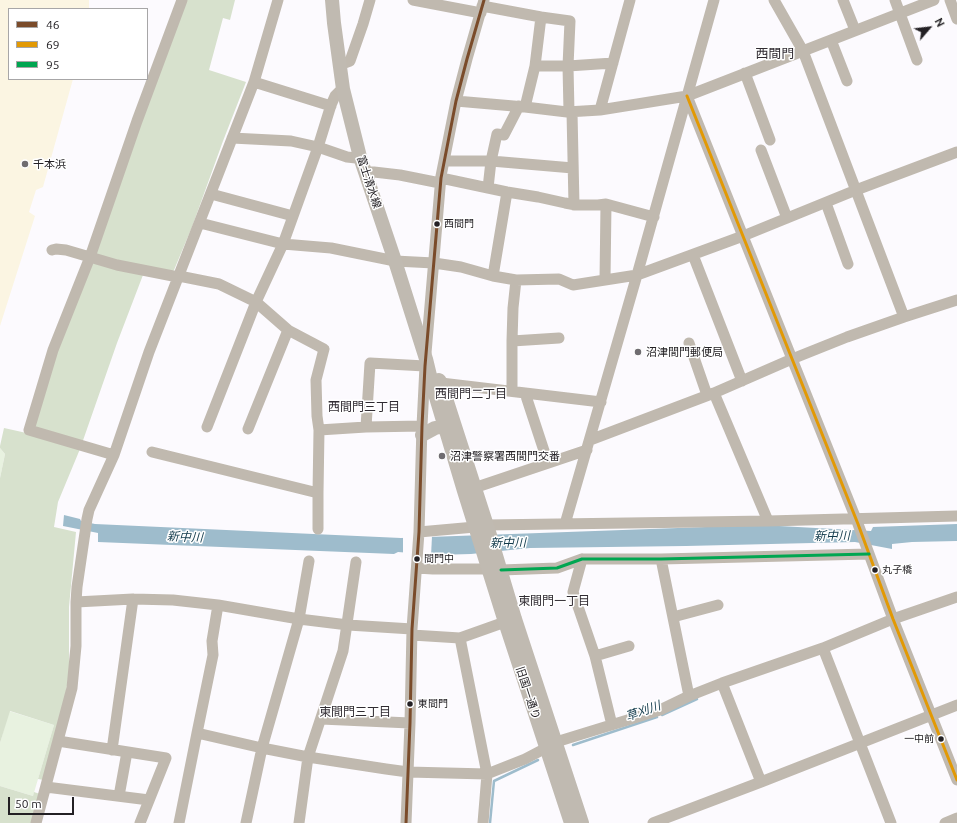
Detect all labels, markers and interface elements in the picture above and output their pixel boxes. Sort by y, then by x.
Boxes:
legend [8,8,148,80]
north arrow [909,8,949,48]
text: N [932,16,947,29]
text: 46 [46,18,60,31]
text: 69 [46,38,60,51]
district label: 西間門 [756,46,794,62]
text: 95 [46,58,60,71]
street label: 富士清水線 [354,154,384,210]
place label: 千本浜 [33,157,66,171]
marker: 千本浜 [20,159,30,169]
place label: 西間門 [444,218,474,230]
marker: 西間門 [432,219,442,229]
place label: 沼津間門郵便局 [646,345,723,359]
marker: 沼津間門郵便局 [633,347,643,357]
district label: 西間門二丁目 [435,387,507,401]
district label: 西間門三丁目 [328,400,400,414]
place label: 沼津警察署西間門交番 [450,449,560,463]
marker: 沼津警察署西間門交番 [437,451,447,461]
water label: 新中川 [814,528,850,544]
water label: 新中川 [167,529,203,545]
water label: 新中川 [490,535,526,551]
place label: 間門中 [424,553,454,565]
marker: 間門中 [412,554,422,564]
place label: 丸子橋 [882,564,912,576]
marker: 丸子橋 [870,565,880,575]
district label: 東間門一丁目 [518,594,590,608]
street label: 旧国一通り [513,665,543,721]
place label: 東間門 [418,698,448,710]
water label: 草刈川 [624,698,662,724]
marker: 東間門 [405,699,415,709]
district label: 東間門三丁目 [319,705,391,719]
place label: 一中前 [904,733,934,745]
marker: 一中前 [936,734,946,744]
scale bar [10,789,76,815]
text: 50 m [15,797,42,810]

